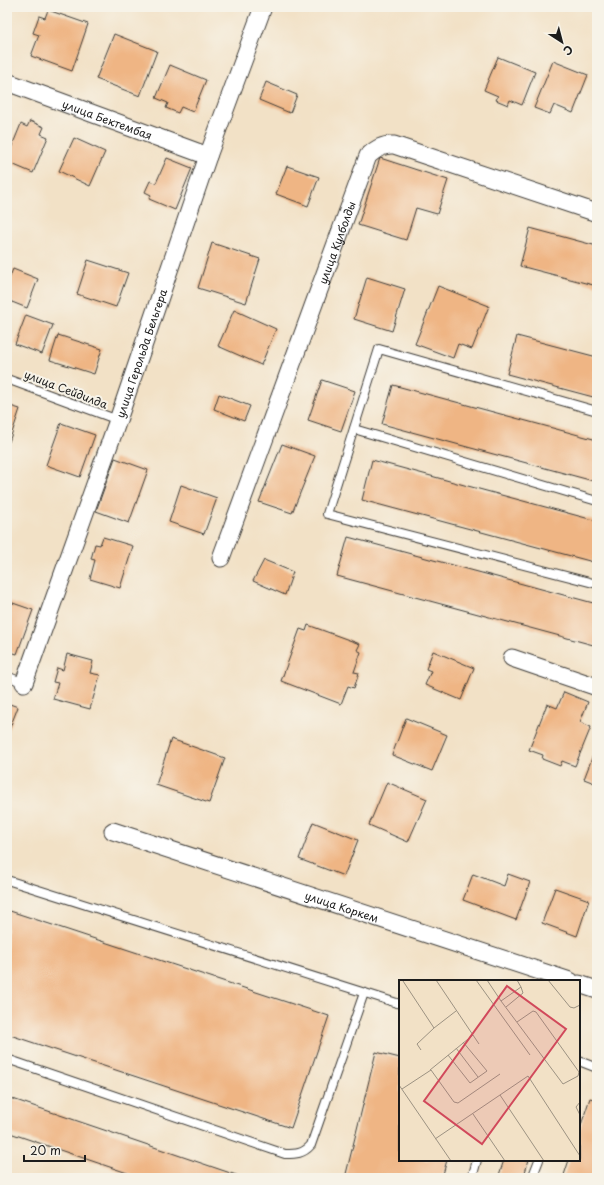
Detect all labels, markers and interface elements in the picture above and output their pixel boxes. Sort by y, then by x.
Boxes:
north arrow [542,22,582,62]
text: С [560,41,577,60]
street label: улица Бектембая [60,95,155,143]
street label: улица Кулболды [313,199,359,286]
street label: улица Герольда Бельгера [111,286,171,420]
street label: улица Сейдилда [22,365,110,413]
street label: улица Коркем [303,886,381,926]
inset map [399,980,580,1161]
scale bar [24,1137,85,1163]
text: 20 m [30,1141,61,1159]

